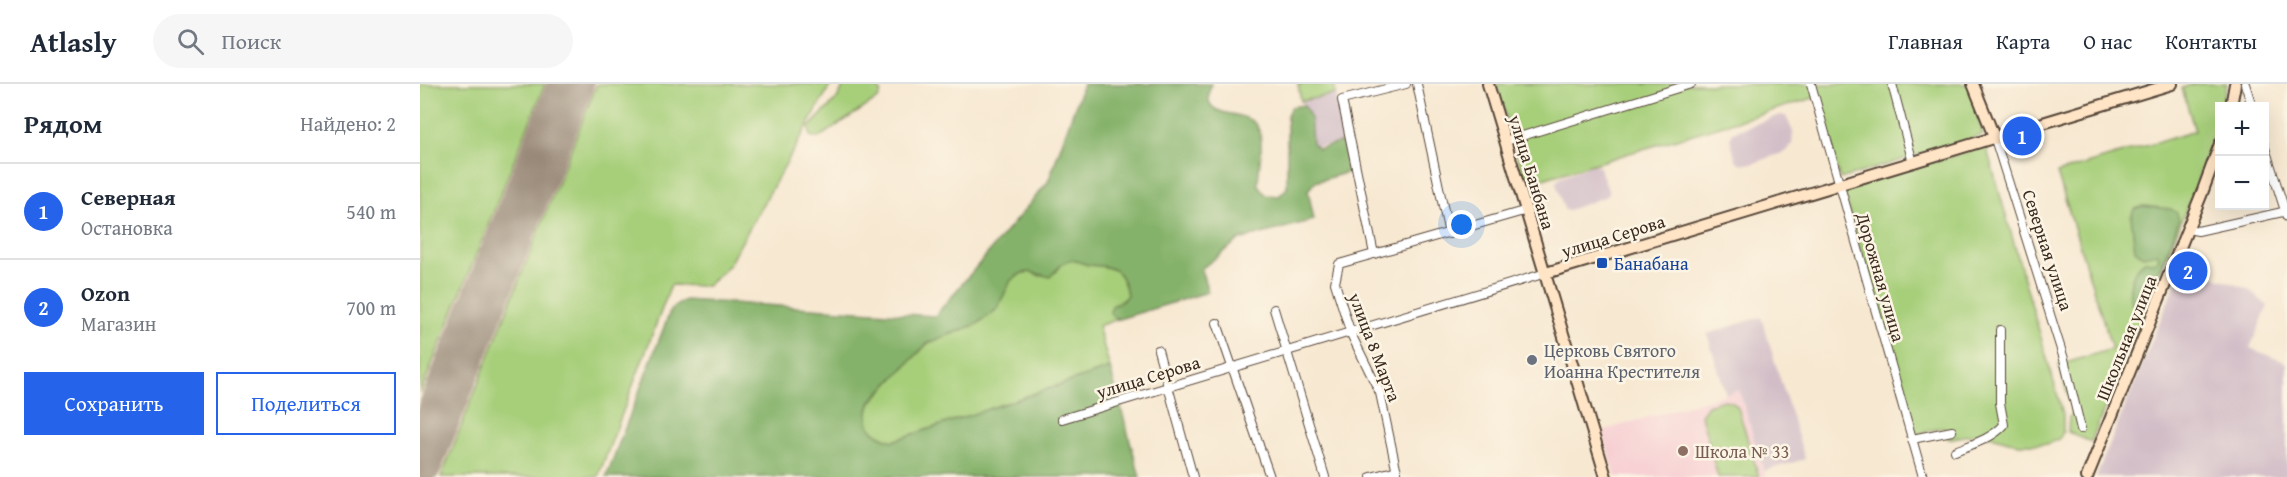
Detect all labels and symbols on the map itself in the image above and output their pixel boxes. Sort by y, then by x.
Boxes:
street label: улица Банбана [1501,110,1562,233]
pin: 1 [2002,113,2042,158]
street label: Северная улица [2016,186,2080,314]
street label: улица Серова [1557,207,1669,265]
street label: Дорожная улица [1849,208,1912,345]
your location [1447,210,1476,239]
pin: 2 [2168,248,2208,294]
place label: Банабана [1614,250,1689,277]
marker: Банабана [1595,256,1609,270]
street label: Школьная улица [2089,271,2164,405]
street label: улица 8 Марта [1341,288,1408,406]
place label: Церковь Святого Иоанна Крестителя [1544,337,1700,385]
street label: улица Серова [1092,348,1204,406]
marker: Церковь Святого Иоанна Крестителя [1525,353,1539,367]
place label: Школа № 33 [1695,438,1789,465]
marker: Школа № 33 [1676,444,1690,458]

